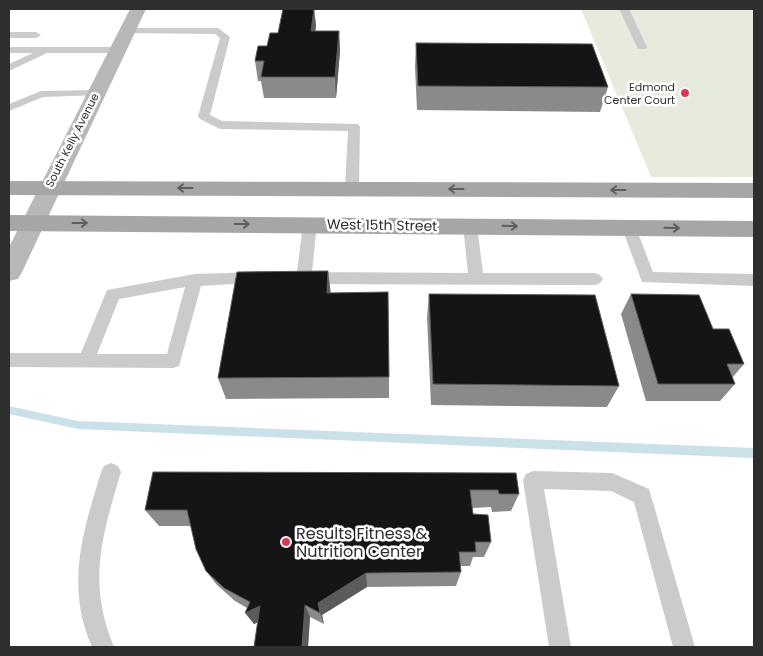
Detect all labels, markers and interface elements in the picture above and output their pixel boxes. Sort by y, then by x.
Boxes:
place label: Edmond Center Court [604,79,675,108]
marker: Edmond Center Court [679,87,691,99]
street label: South Kelly Avenue [41,90,103,190]
one-way arrow [177,183,193,193]
one-way arrow [448,184,464,194]
one-way arrow [610,185,626,195]
street label: West 15th Street [327,214,437,236]
one-way arrow [72,218,88,228]
one-way arrow [234,219,250,229]
one-way arrow [502,222,518,231]
one-way arrow [664,223,680,233]
place label: Results Fitness & Nutrition Center [296,522,428,563]
marker: Results Fitness & Nutrition Center [280,536,292,548]

